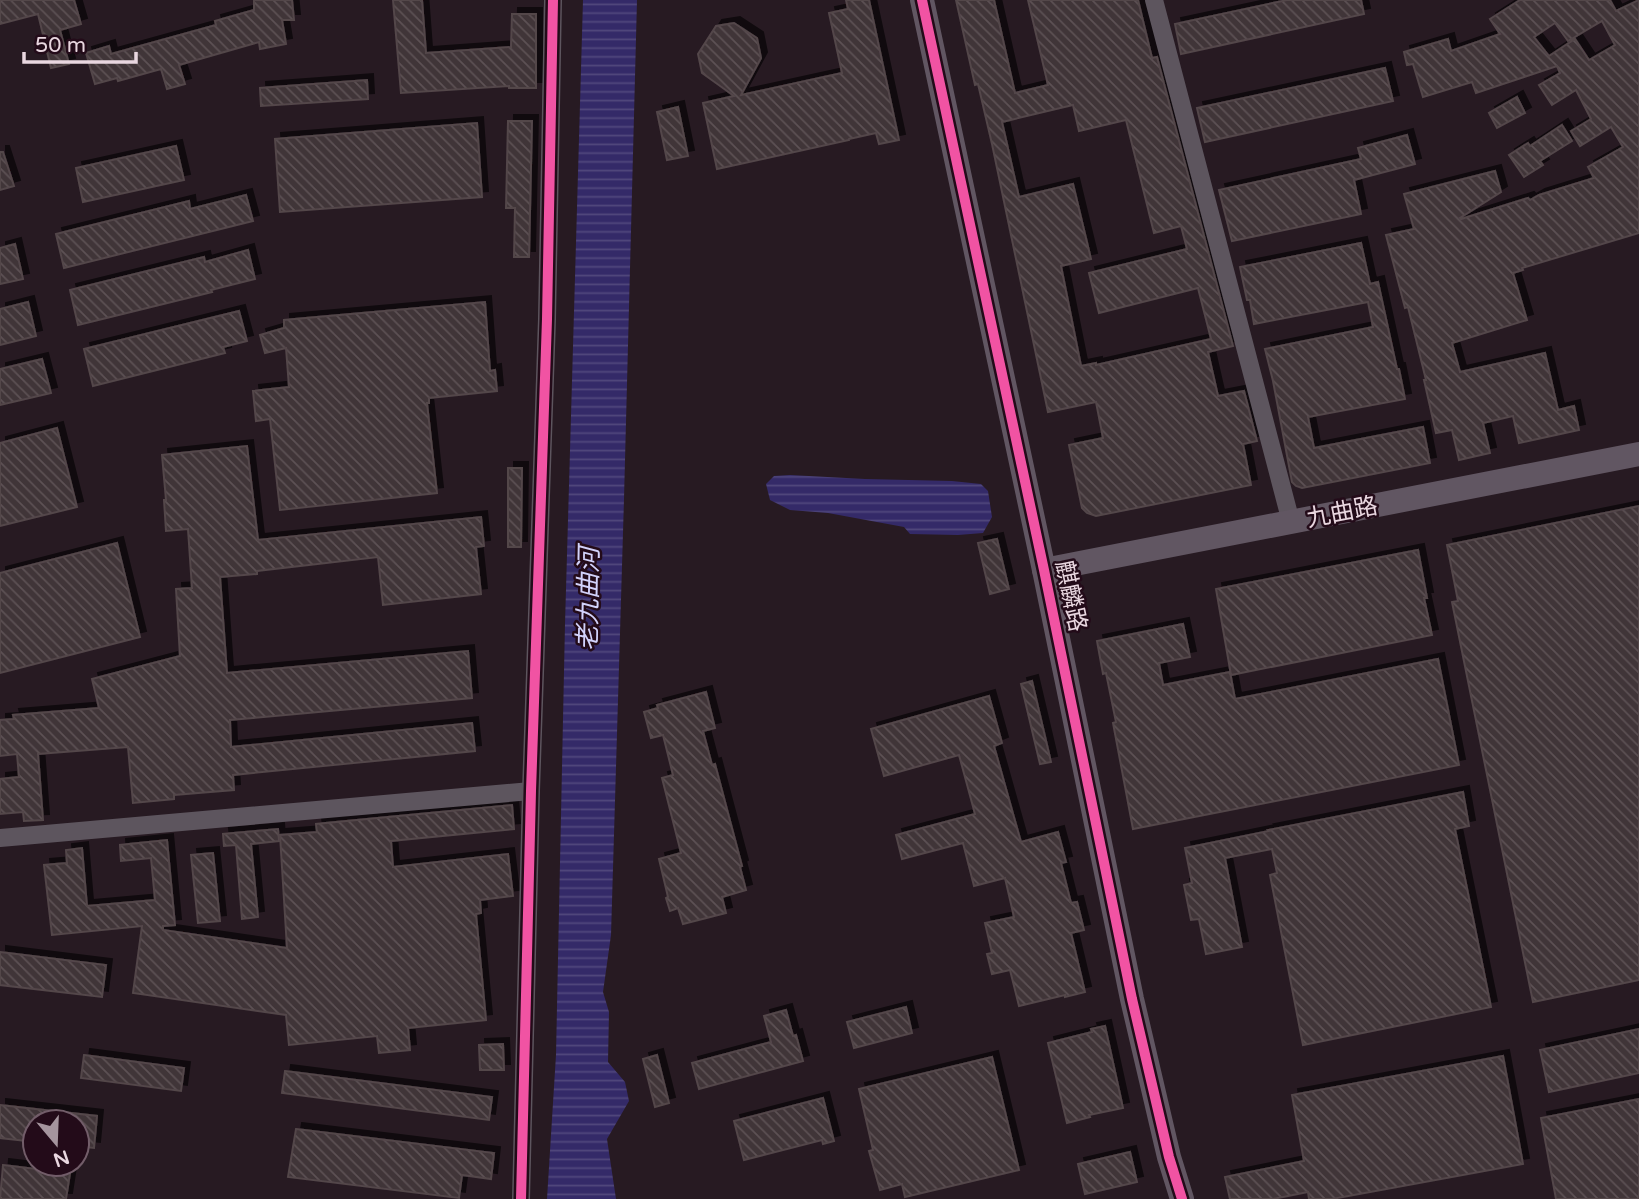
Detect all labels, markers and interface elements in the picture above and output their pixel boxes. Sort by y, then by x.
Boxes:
scale bar [24,21,136,65]
text: 50 m [35,33,86,58]
street label: 九曲路 [1304,491,1380,534]
water label: 老九曲河 [572,542,605,651]
street label: 麒麟路 [1049,558,1092,634]
north arrow [21,1108,91,1178]
text: N [50,1145,72,1171]

